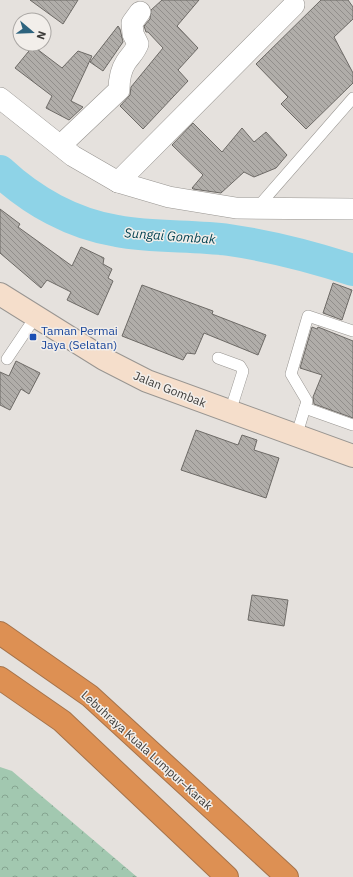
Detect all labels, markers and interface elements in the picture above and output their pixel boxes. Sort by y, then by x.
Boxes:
north arrow [12,12,52,52]
text: N [34,29,49,41]
water label: Sungai Gombak [124,224,216,248]
place label: Taman Permai Jaya (Selatan) [41,323,118,352]
marker: Taman Permai Jaya (Selatan) [28,332,38,342]
street label: Jalan Gombak [131,368,209,411]
street label: Lebuhraya Kuala Lumpur–Karak [78,687,216,813]

